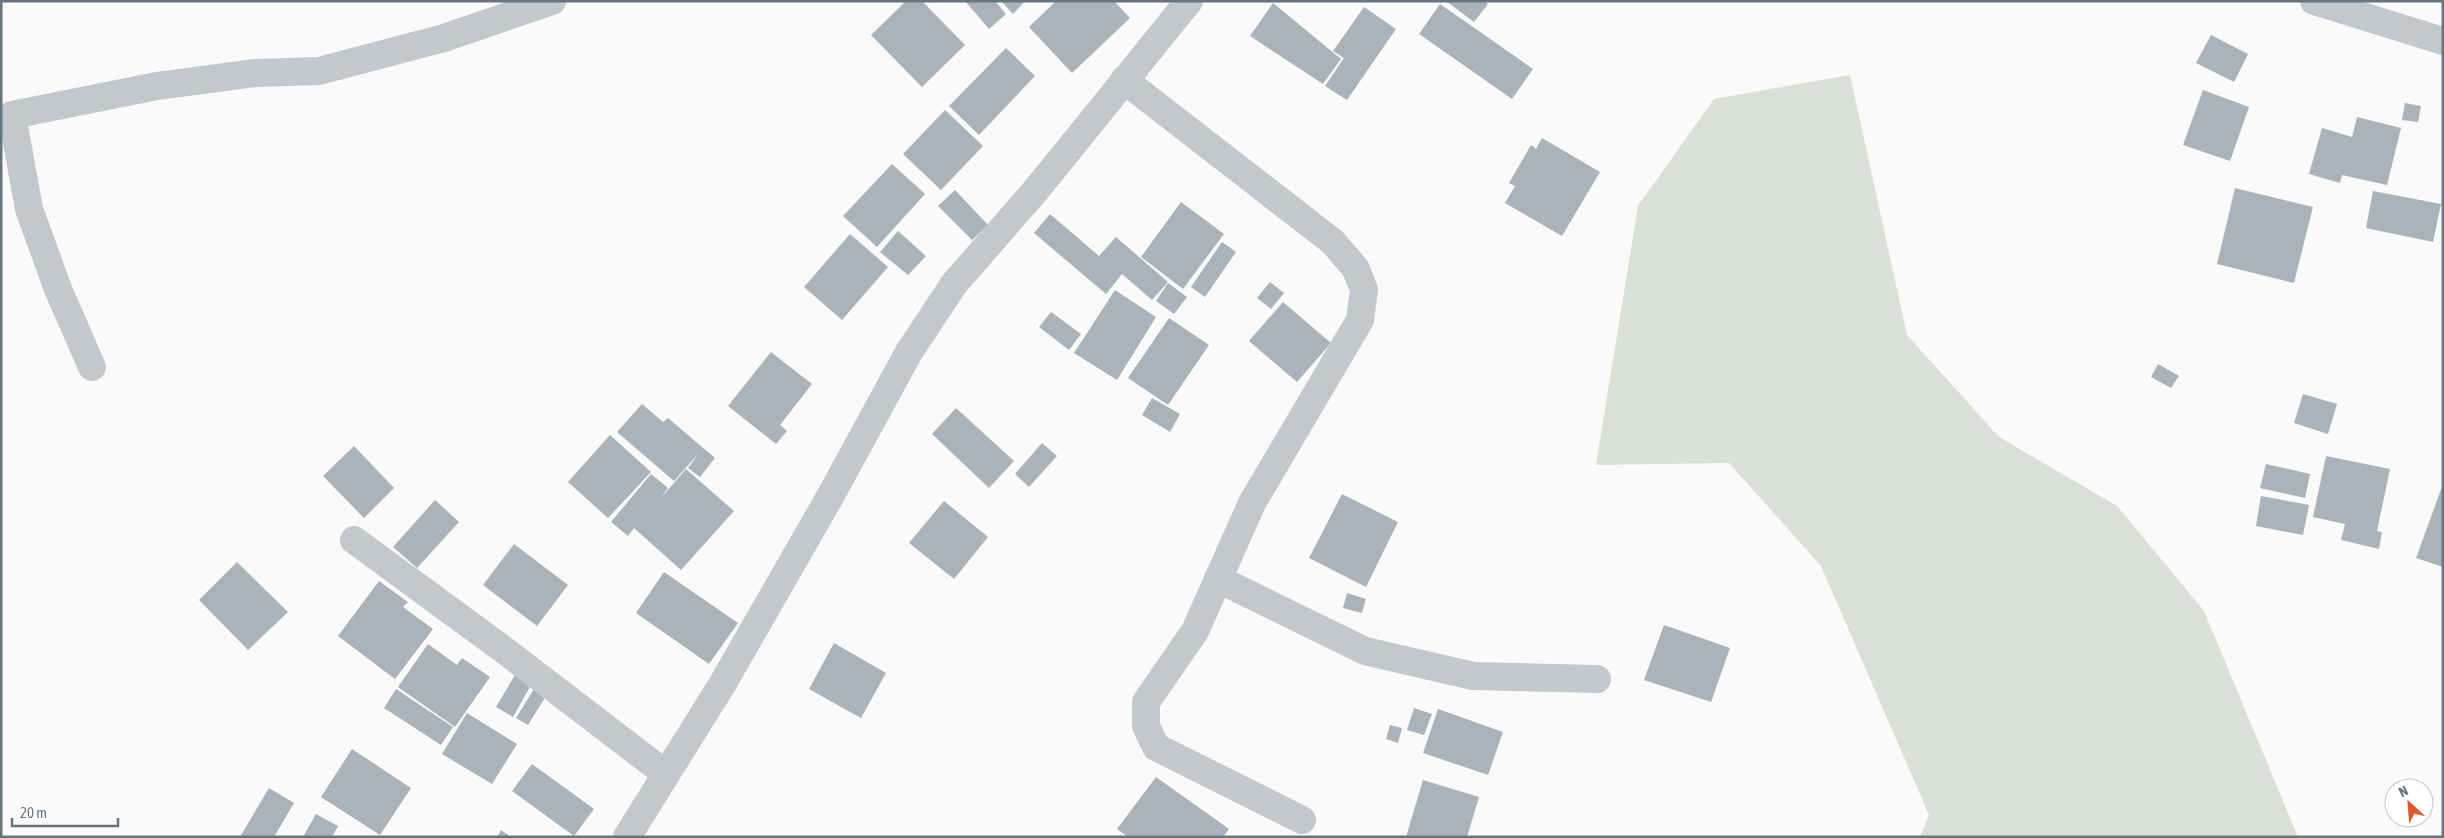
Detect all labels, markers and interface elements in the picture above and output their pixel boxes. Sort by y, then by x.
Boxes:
north arrow [2384,778,2434,828]
text: N [2396,782,2411,800]
scale bar [12,796,119,828]
text: 20 m [20,804,47,821]

